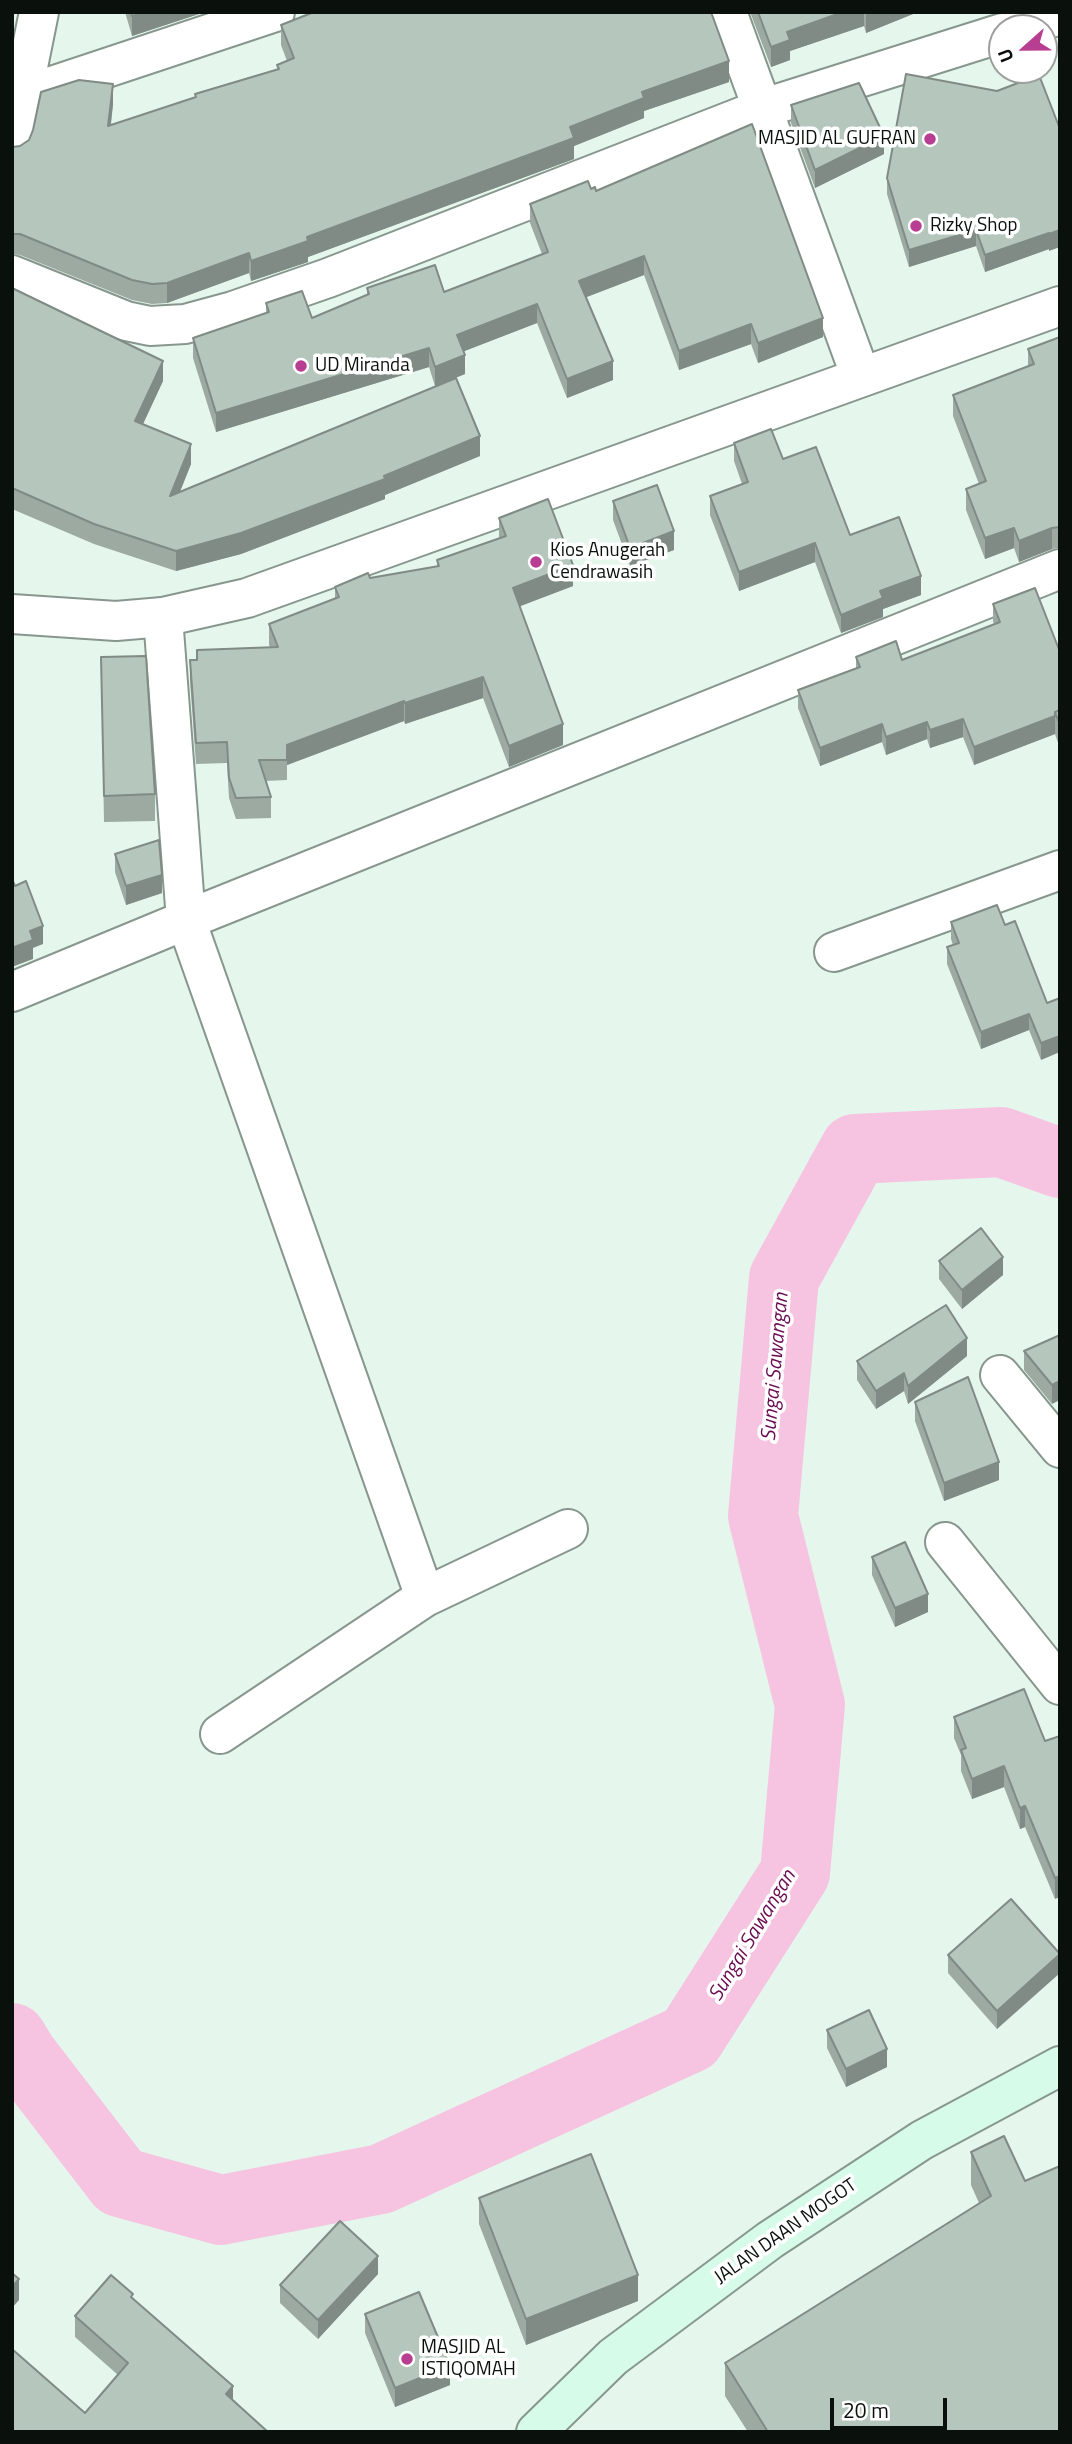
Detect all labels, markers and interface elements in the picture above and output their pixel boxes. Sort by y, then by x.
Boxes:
north arrow [988,14,1058,84]
text: U [989,45,1021,67]
place label: MASJID AL GUFRAN [758,128,916,150]
marker: MASJID AL GUFRAN [922,131,938,147]
place label: Rizky Shop [930,215,1018,237]
marker: Rizky Shop [908,218,924,234]
place label: UD Miranda [315,355,410,377]
marker: UD Miranda [293,358,309,374]
place label: Kios Anugerah Cendrawasih [550,540,665,584]
marker: Kios Anugerah Cendrawasih [528,554,544,570]
water label: Sungai Sawangan [757,1292,795,1442]
water label: Sungai Sawangan [704,1866,802,2006]
street label: JALAN DAAN MOGOT [711,2174,861,2290]
place label: MASJID AL ISTIQOMAH [421,2337,516,2381]
marker: MASJID AL ISTIQOMAH [399,2351,415,2367]
scale bar [834,2384,951,2428]
text: 20 m [843,2394,889,2426]

